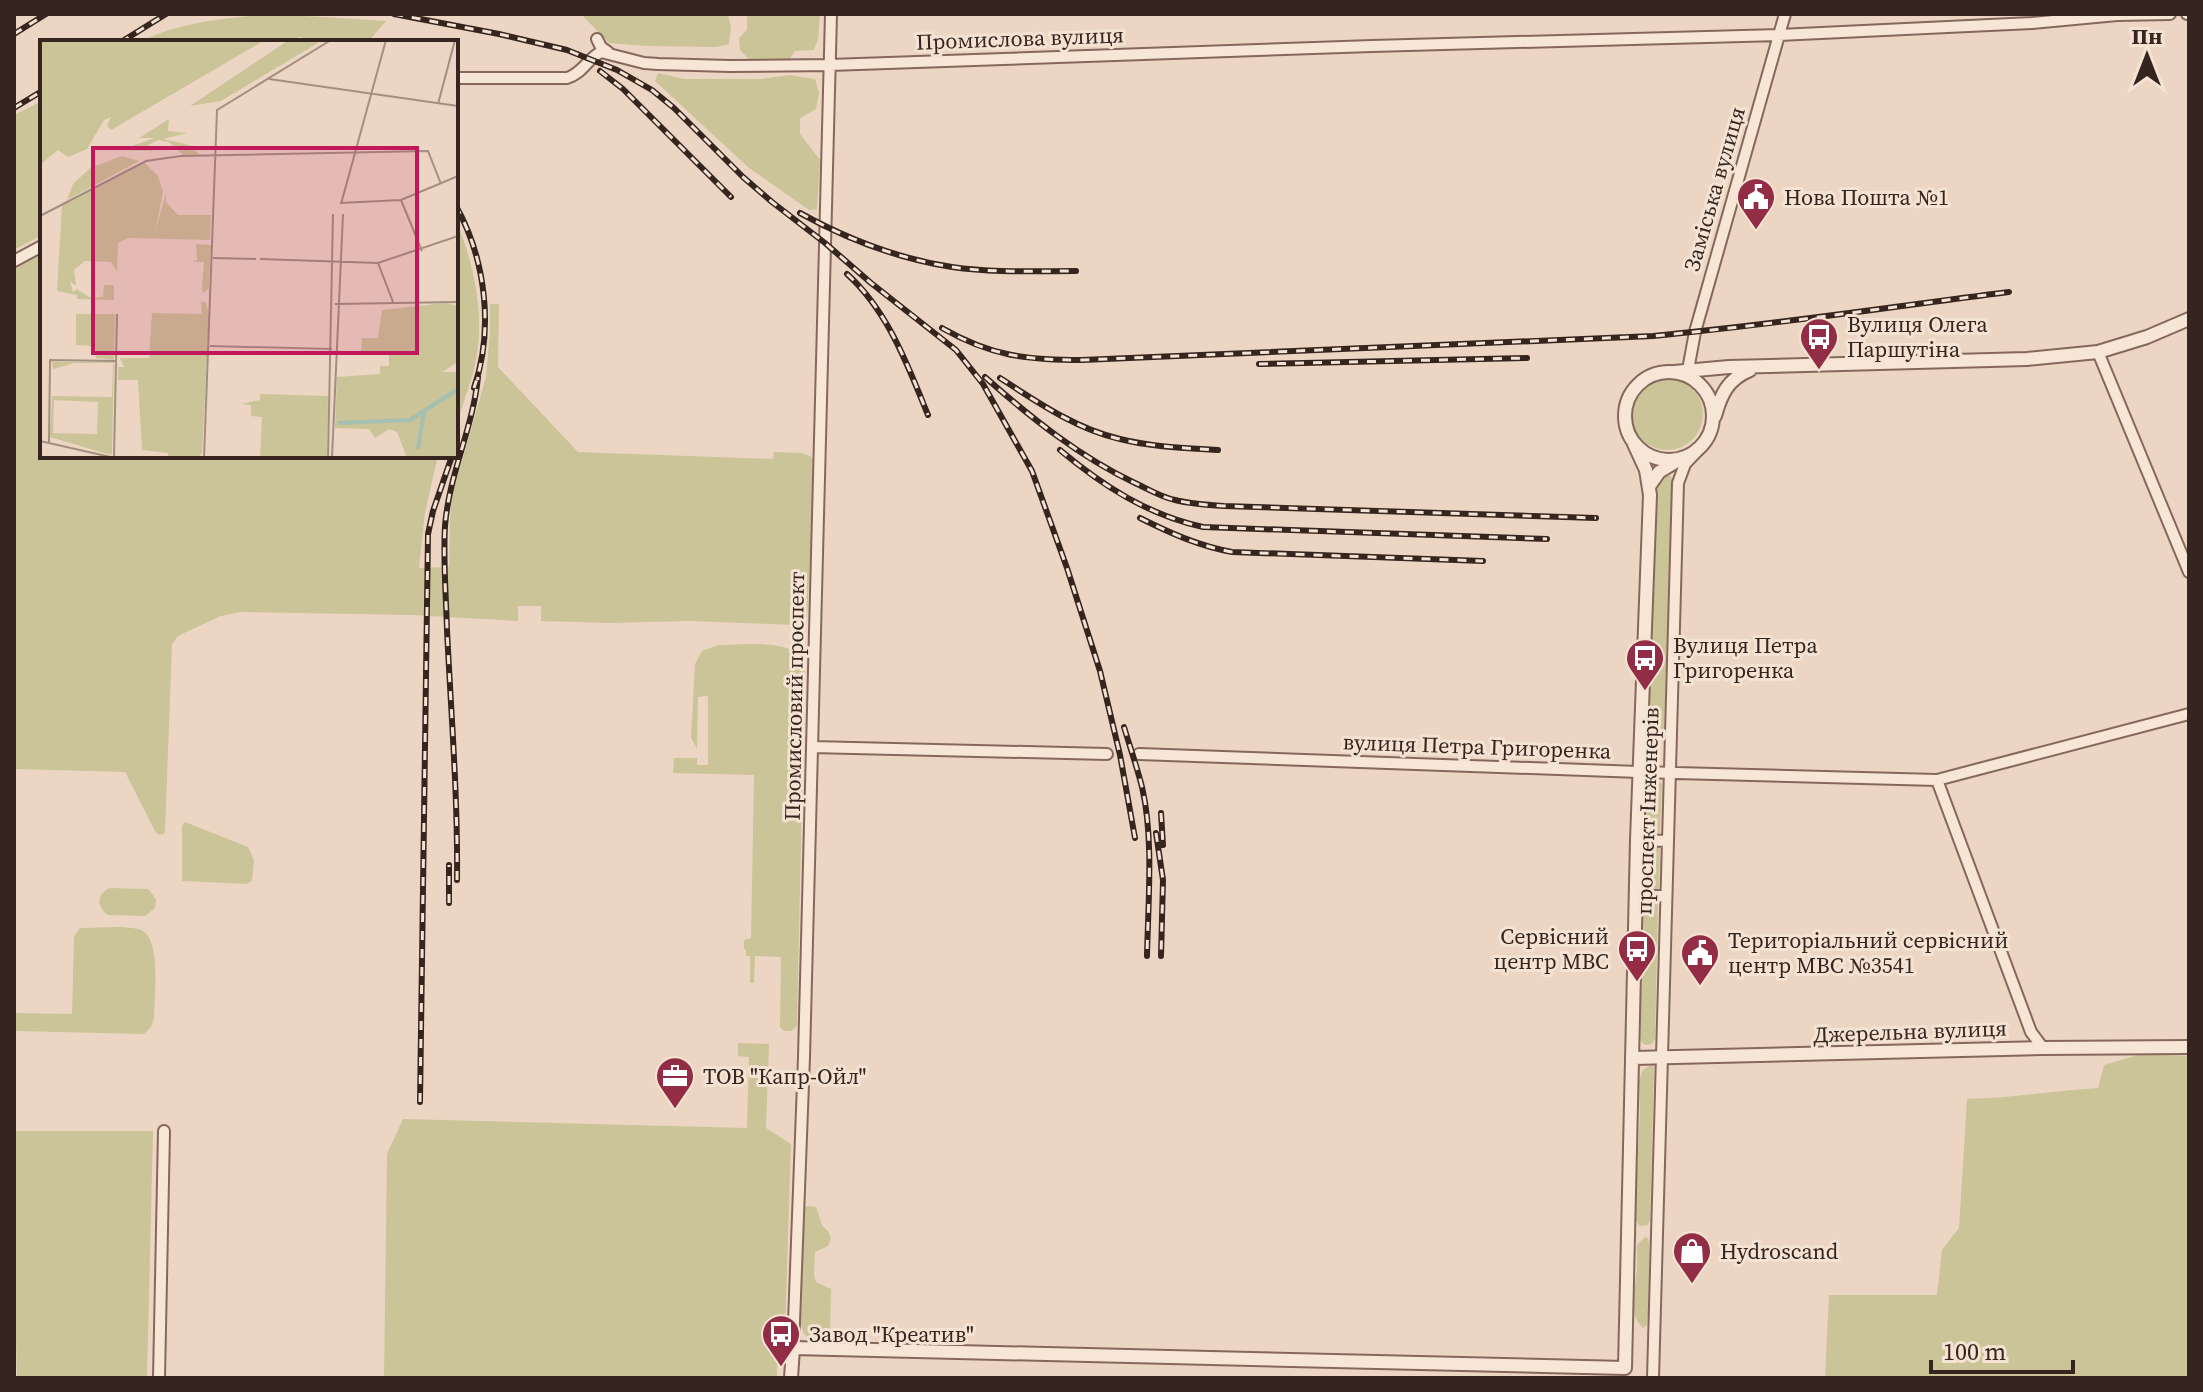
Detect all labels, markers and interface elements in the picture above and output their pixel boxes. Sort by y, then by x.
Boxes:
north arrow [2107,16,2187,96]
street label: Промислова вулиця [915,19,1125,57]
text: Пн [2132,21,2162,51]
inset map [40,40,458,458]
street label: Заміська вулиця [1676,103,1752,275]
public building icon: Нова Пошта №1 [1735,176,1777,231]
place label: Нова Пошта №1 [1784,182,1949,212]
place label: Вулиця Олега Паршутіна [1847,309,1989,364]
bus stop icon: Вулиця Олега Паршутіна [1798,316,1840,371]
street label: Промисловий проспект [777,571,811,821]
place label: Вулиця Петра Григоренка [1673,630,1818,685]
bus stop icon: Вулиця Петра Григоренка [1624,637,1666,692]
street label: проспект Інженерів [1628,707,1666,915]
street label: вулиця Петра Григоренка [1342,726,1613,766]
place label: Сервісний центр МВС [1493,921,1609,976]
place label: Територіальний сервісний центр МВС №3541 [1728,925,2008,980]
bus stop icon: Сервісний центр МВС [1616,928,1658,983]
public building icon: Територіальний сервісний центр МВС №3541 [1679,932,1721,987]
street label: Джерельна вулиця [1813,1013,2007,1049]
office icon: ТОВ "Капр-Ойл" [654,1055,696,1110]
place label: ТОВ "Капр-Ойл" [703,1061,866,1091]
shop icon: Hydroscand [1671,1230,1713,1285]
place label: Hydroscand [1720,1236,1839,1266]
bus stop icon: Завод "Креатив" [760,1313,802,1368]
place label: Завод "Креатив" [809,1319,974,1349]
scale bar [1931,1324,2073,1374]
text: 100 m [1943,1335,2006,1368]

